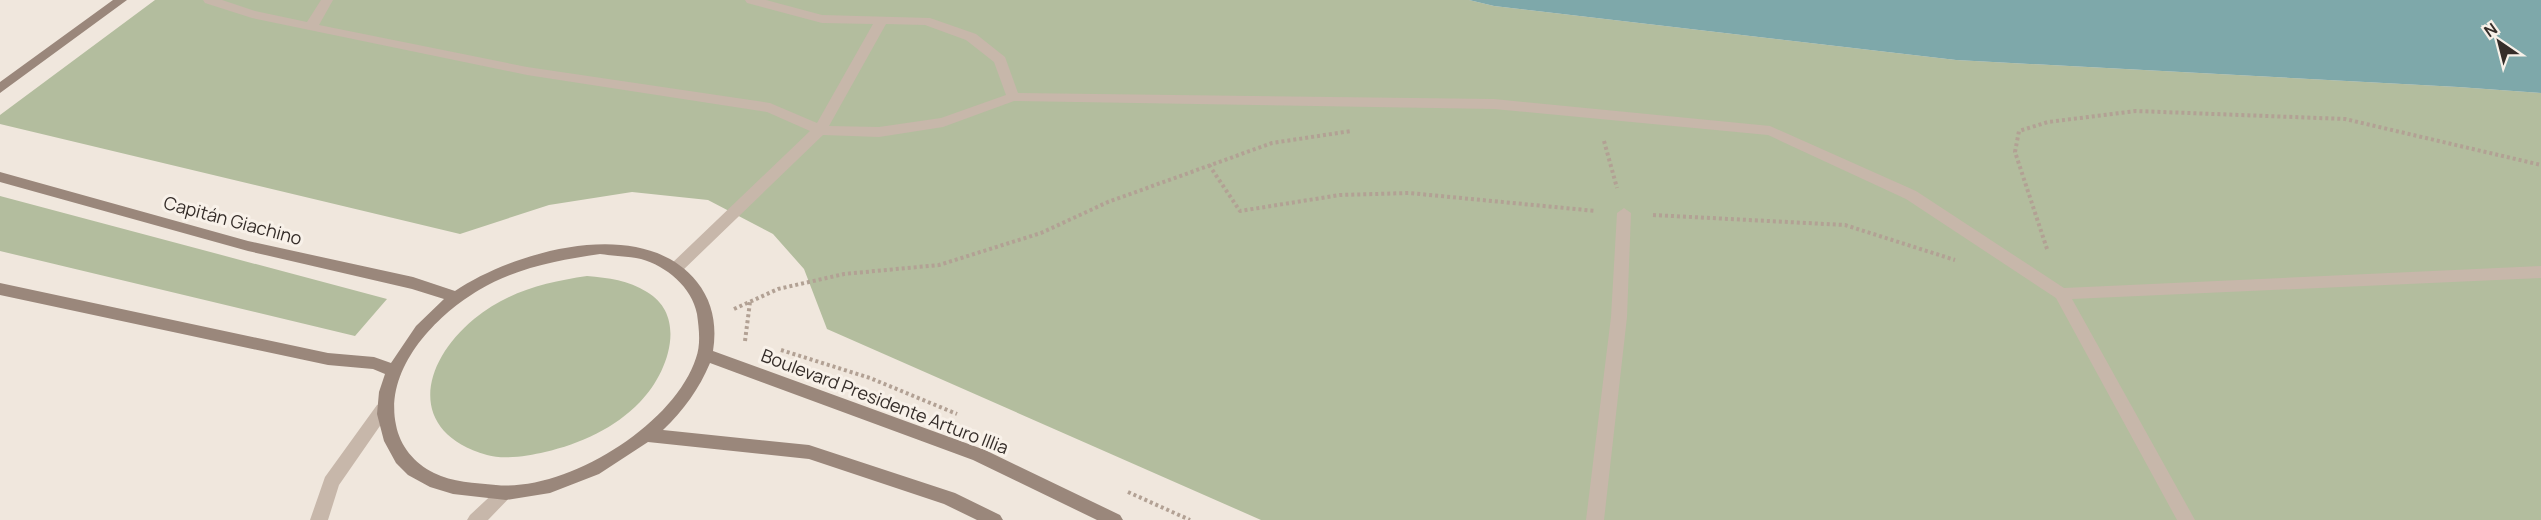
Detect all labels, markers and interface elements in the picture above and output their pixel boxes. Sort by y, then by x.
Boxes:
north arrow [2469,12,2529,72]
text: N [2479,17,2501,42]
street label: Capitán Giachino [161,190,305,250]
street label: Boulevard Presidente Arturo Illia [758,343,1012,459]

